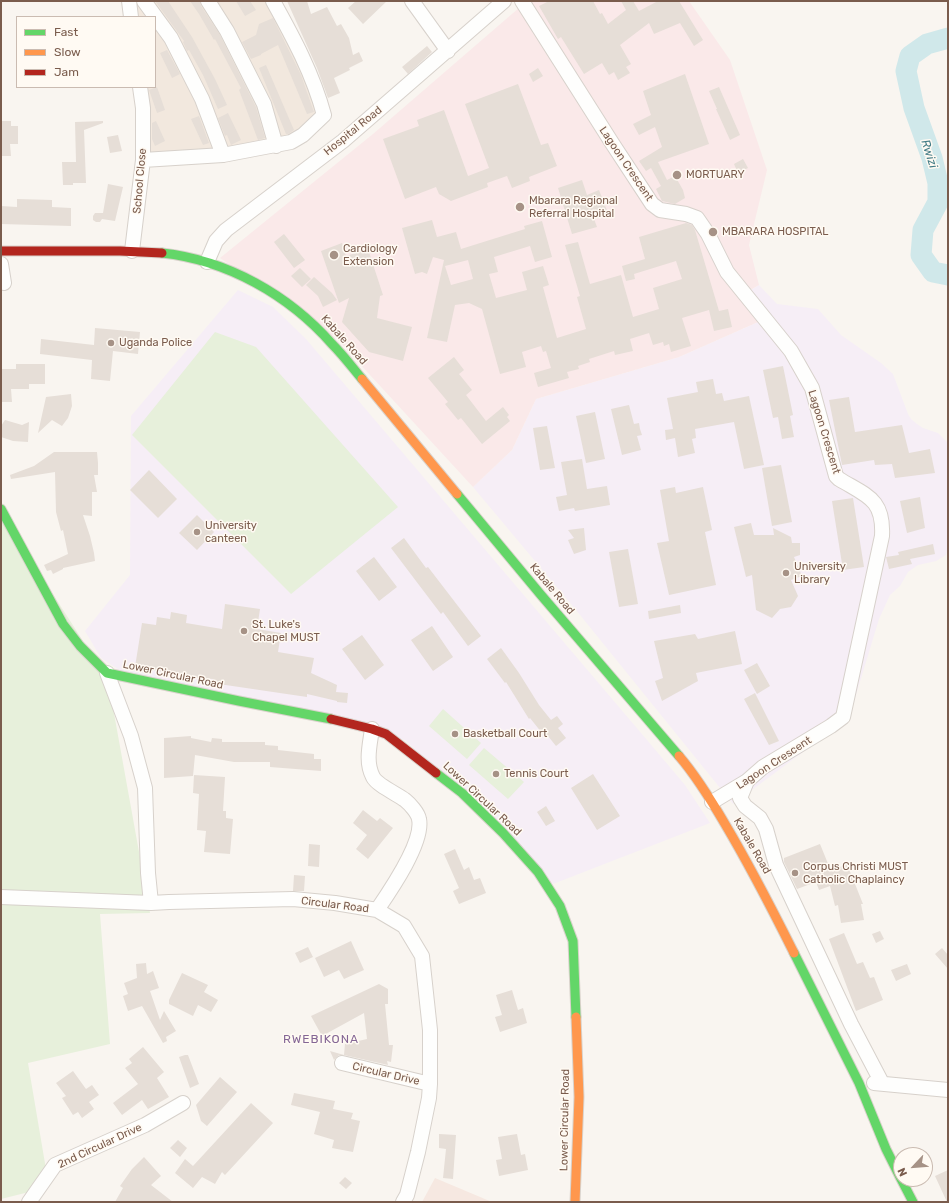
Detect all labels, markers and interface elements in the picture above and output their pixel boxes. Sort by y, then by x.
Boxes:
legend [16,16,156,88]
text: Fast [54,25,78,39]
text: Slow [54,45,81,59]
text: Jam [54,65,79,79]
street label: Hospital Road [321,104,385,158]
street label: Lagoon Crescent [596,124,656,204]
water label: Rwizi [918,138,940,170]
street label: School Close [131,148,149,214]
place label: MORTUARY [686,168,745,182]
marker: MORTUARY [671,169,683,181]
place label: Mbarara Regional Referral Hospital [529,194,618,220]
marker: Mbarara Regional Referral Hospital [514,201,526,213]
place label: MBARARA HOSPITAL [722,225,829,239]
marker: MBARARA HOSPITAL [707,226,719,238]
place label: Cardiology Extension [343,242,398,268]
marker: Cardiology Extension [328,249,340,261]
street label: Kabale Road [318,312,370,368]
place label: Uganda Police [119,336,192,350]
marker: Uganda Police [106,338,116,348]
street label: Lagoon Crescent [805,388,843,476]
place label: University canteen [205,519,257,545]
marker: University canteen [192,527,202,537]
place label: University Library [794,560,846,586]
street label: Kabale Road [527,561,577,617]
marker: University Library [781,568,791,578]
place label: St. Luke's Chapel MUST [252,618,320,644]
marker: St. Luke's Chapel MUST [239,626,249,636]
street label: Lower Circular Road [122,658,224,692]
place label: Basketball Court [463,727,547,741]
marker: Basketball Court [450,729,460,739]
street label: Lagoon Crescent [734,734,814,792]
street label: Lower Circular Road [440,759,524,839]
place label: Tennis Court [504,767,569,781]
marker: Tennis Court [491,769,501,779]
street label: Kabale Road [731,815,773,877]
place label: Corpus Christi MUST Catholic Chaplaincy [803,860,908,886]
marker: Corpus Christi MUST Catholic Chaplaincy [790,868,800,878]
street label: Circular Road [300,894,370,916]
district label: RWEBIKONA [283,1033,359,1047]
street label: Circular Drive [351,1060,421,1088]
street label: Lower Circular Road [558,1069,572,1171]
street label: 2nd Circular Drive [56,1121,144,1171]
north arrow [893,1147,933,1187]
text: N [895,1166,910,1178]

